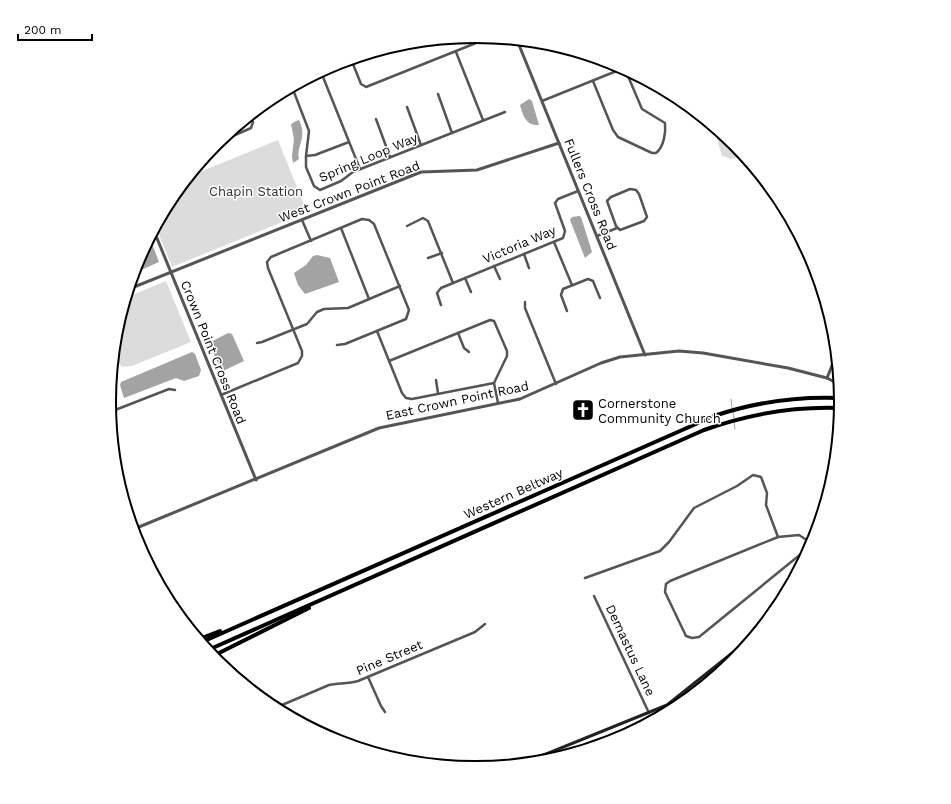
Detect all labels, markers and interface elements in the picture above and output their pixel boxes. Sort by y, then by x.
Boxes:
scale bar [18,16,92,42]
text: 200 m [24,23,61,37]
street label: Spring Loop Way [317,130,420,185]
street label: Fullers Cross Road [561,136,620,252]
street label: West Crown Point Road [277,158,422,225]
park label: Chapin Station [209,184,303,199]
street label: Victoria Way [480,222,558,267]
street label: Crown Point Cross Road [178,278,249,426]
street label: East Crown Point Road [384,378,530,423]
place label: Cornerstone Community Church [598,396,721,426]
church icon: Cornerstone Community Church [570,397,596,423]
street label: Western Beltway [461,465,565,522]
street label: Demastus Lane [603,602,658,698]
street label: Pine Street [354,637,425,678]

